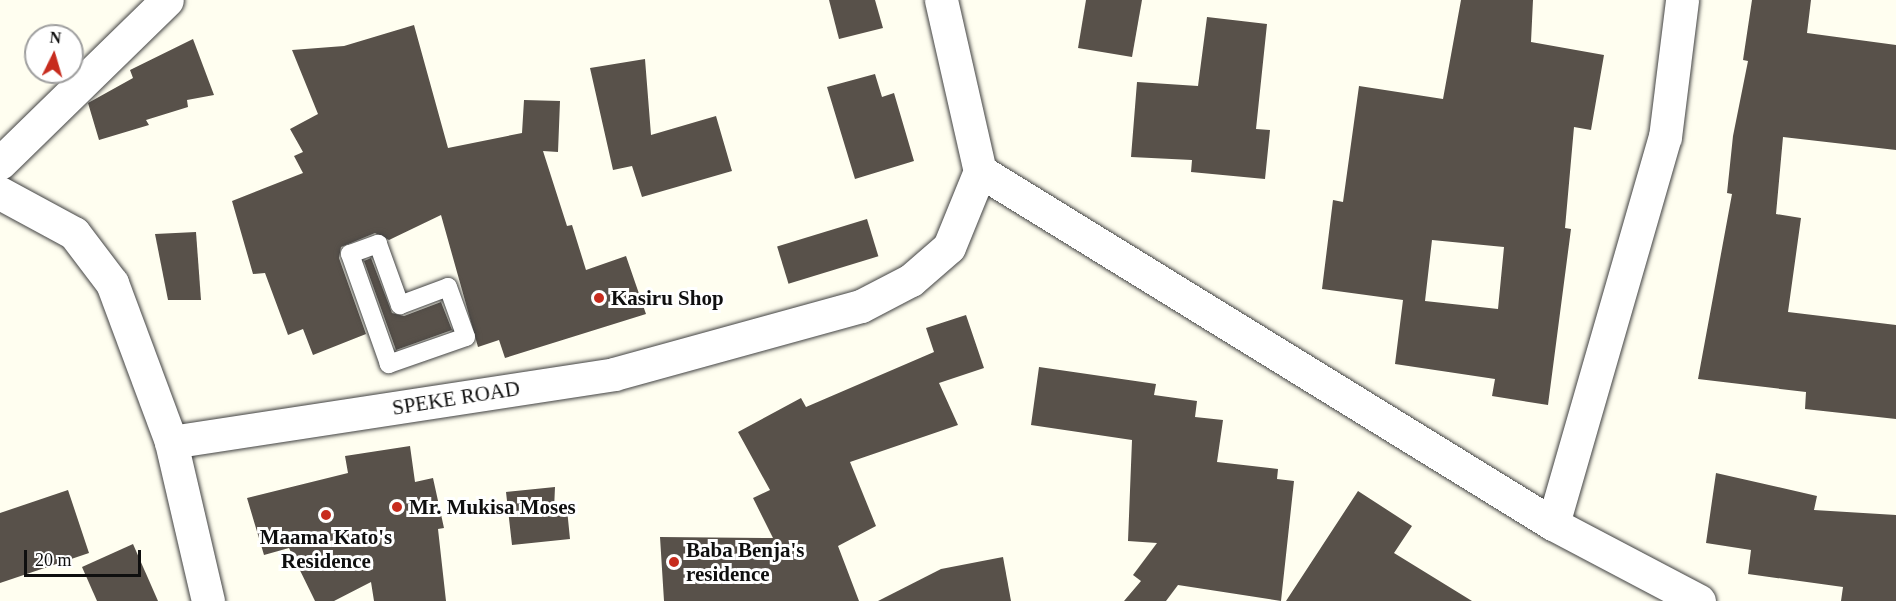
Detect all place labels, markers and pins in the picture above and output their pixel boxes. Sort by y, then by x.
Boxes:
place label: Kasiru Shop [611,285,724,311]
marker: Kasiru Shop [592,291,606,305]
place label: Mr. Mukisa Moses [409,494,576,520]
marker: Mr. Mukisa Moses [390,500,404,514]
marker: Maama Kato's Residence [319,508,333,522]
place label: Maama Kato's Residence [260,524,392,574]
place label: Baba Benja's residence [686,537,804,587]
marker: Baba Benja's residence [667,555,681,569]

